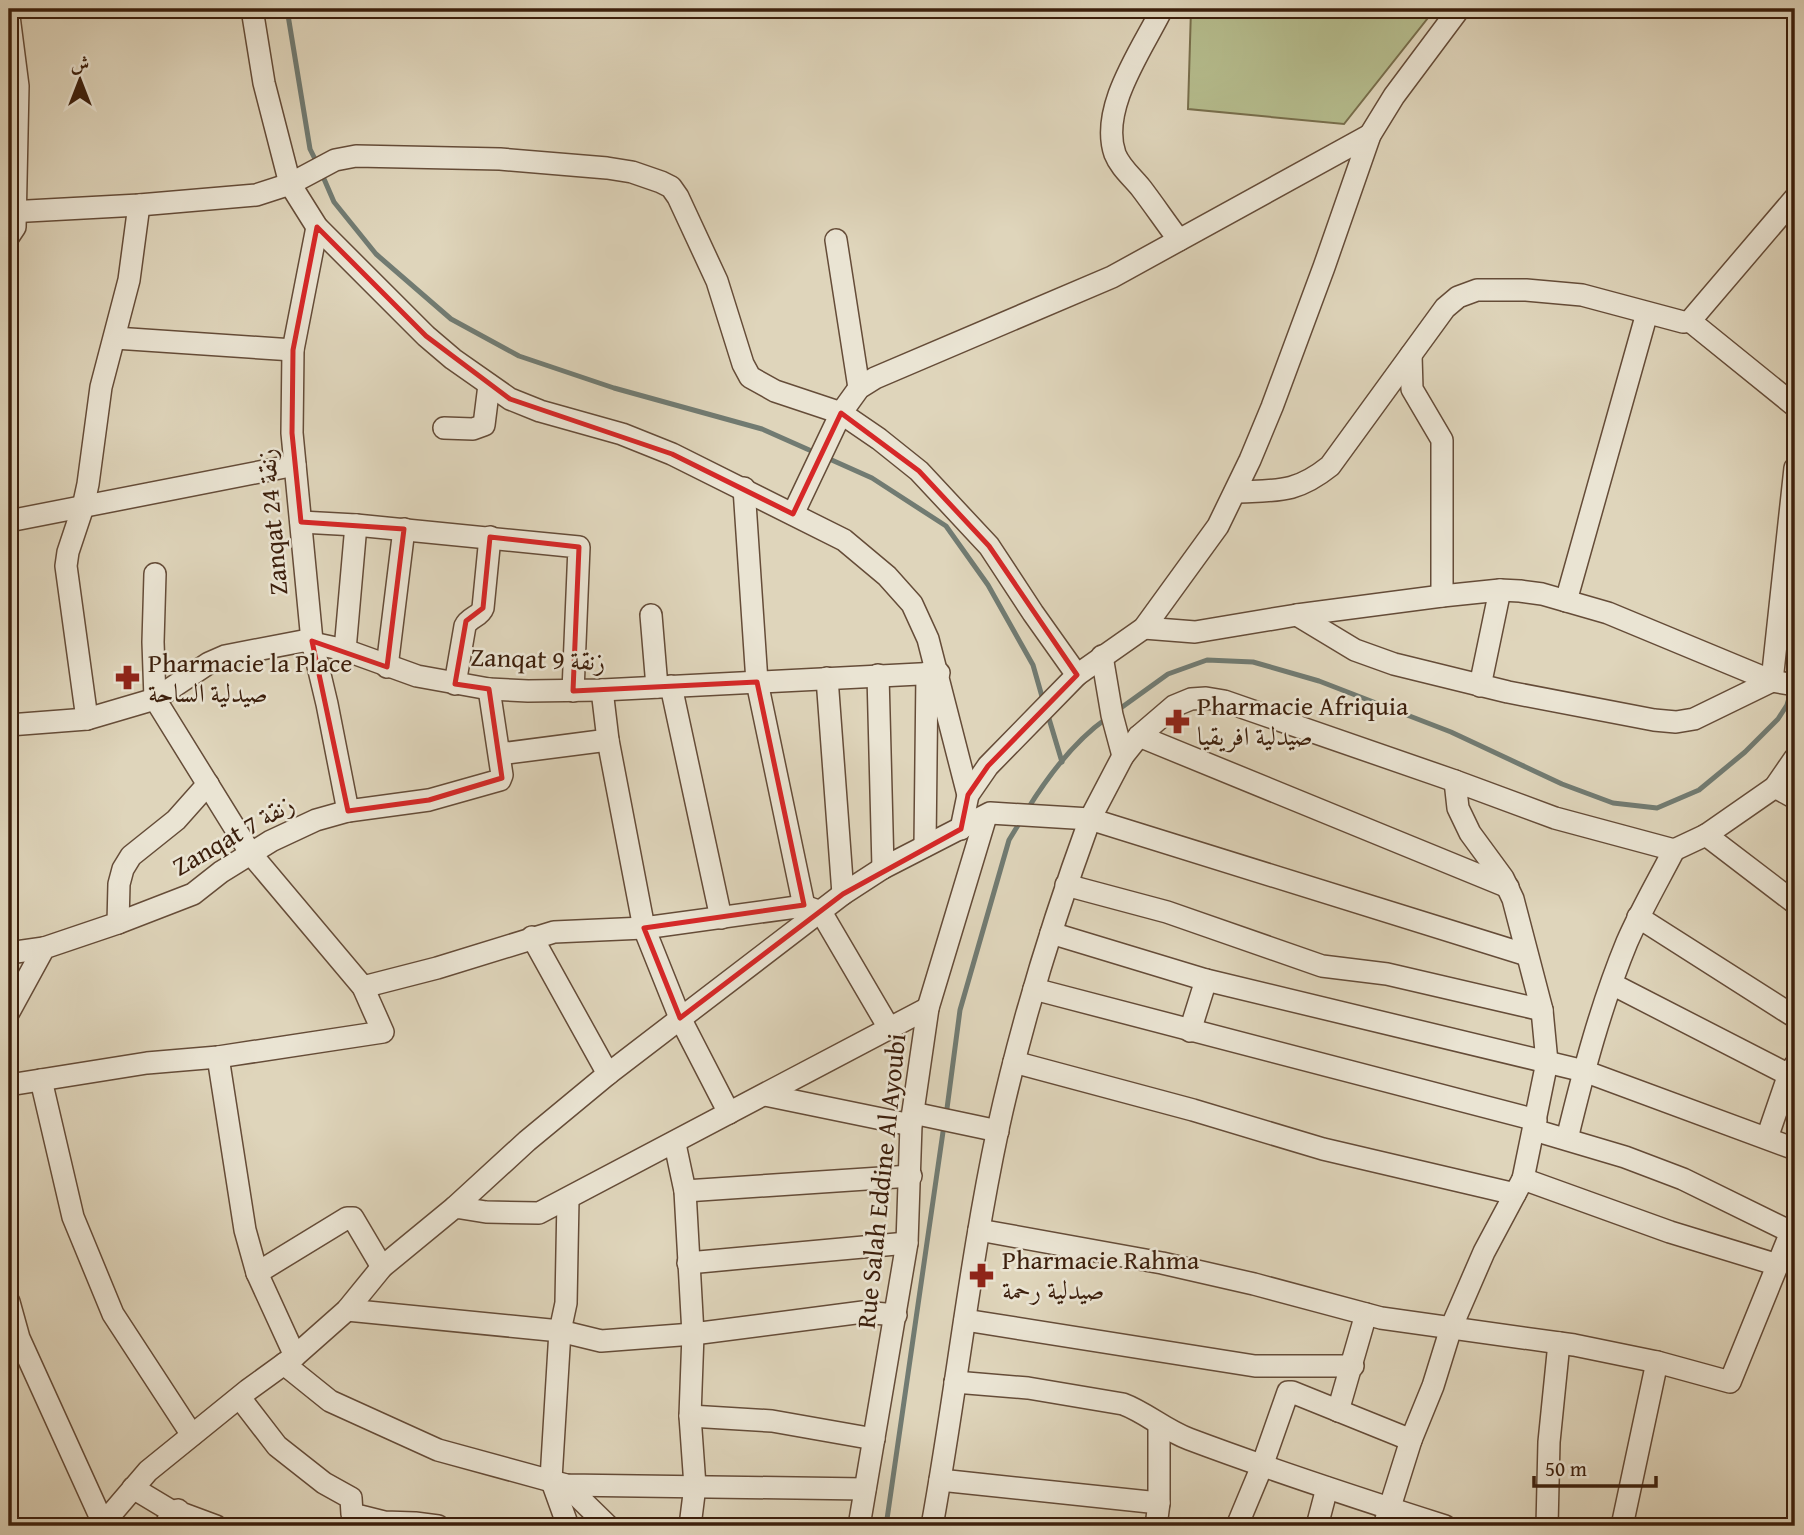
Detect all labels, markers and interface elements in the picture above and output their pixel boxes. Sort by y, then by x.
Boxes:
north arrow [46,46,116,116]
text: ش [71,49,89,77]
street label: Zanqat 24 زنقة [246,447,297,597]
street label: Zanqat 9 زنقة [470,637,606,680]
place label: Pharmacie la Place صيدلية الساحة [148,643,352,712]
pharmacy icon: Pharmacie la Place صيدلية الساحة [114,664,142,692]
place label: Pharmacie Afriquia صيدلية افريقيا [1197,686,1409,755]
pharmacy icon: Pharmacie Afriquia صيدلية افريقيا [1163,707,1191,735]
street label: Zanqat 7 زنقة [165,784,301,885]
street label: Rue Salah Eddine Al Ayoubi [846,1032,915,1330]
place label: Pharmacie Rahma صيدلية رحمة [1002,1240,1200,1309]
pharmacy icon: Pharmacie Rahma صيدلية رحمة [968,1261,996,1289]
scale bar [1534,1444,1657,1488]
text: 50 m [1545,1453,1587,1484]

